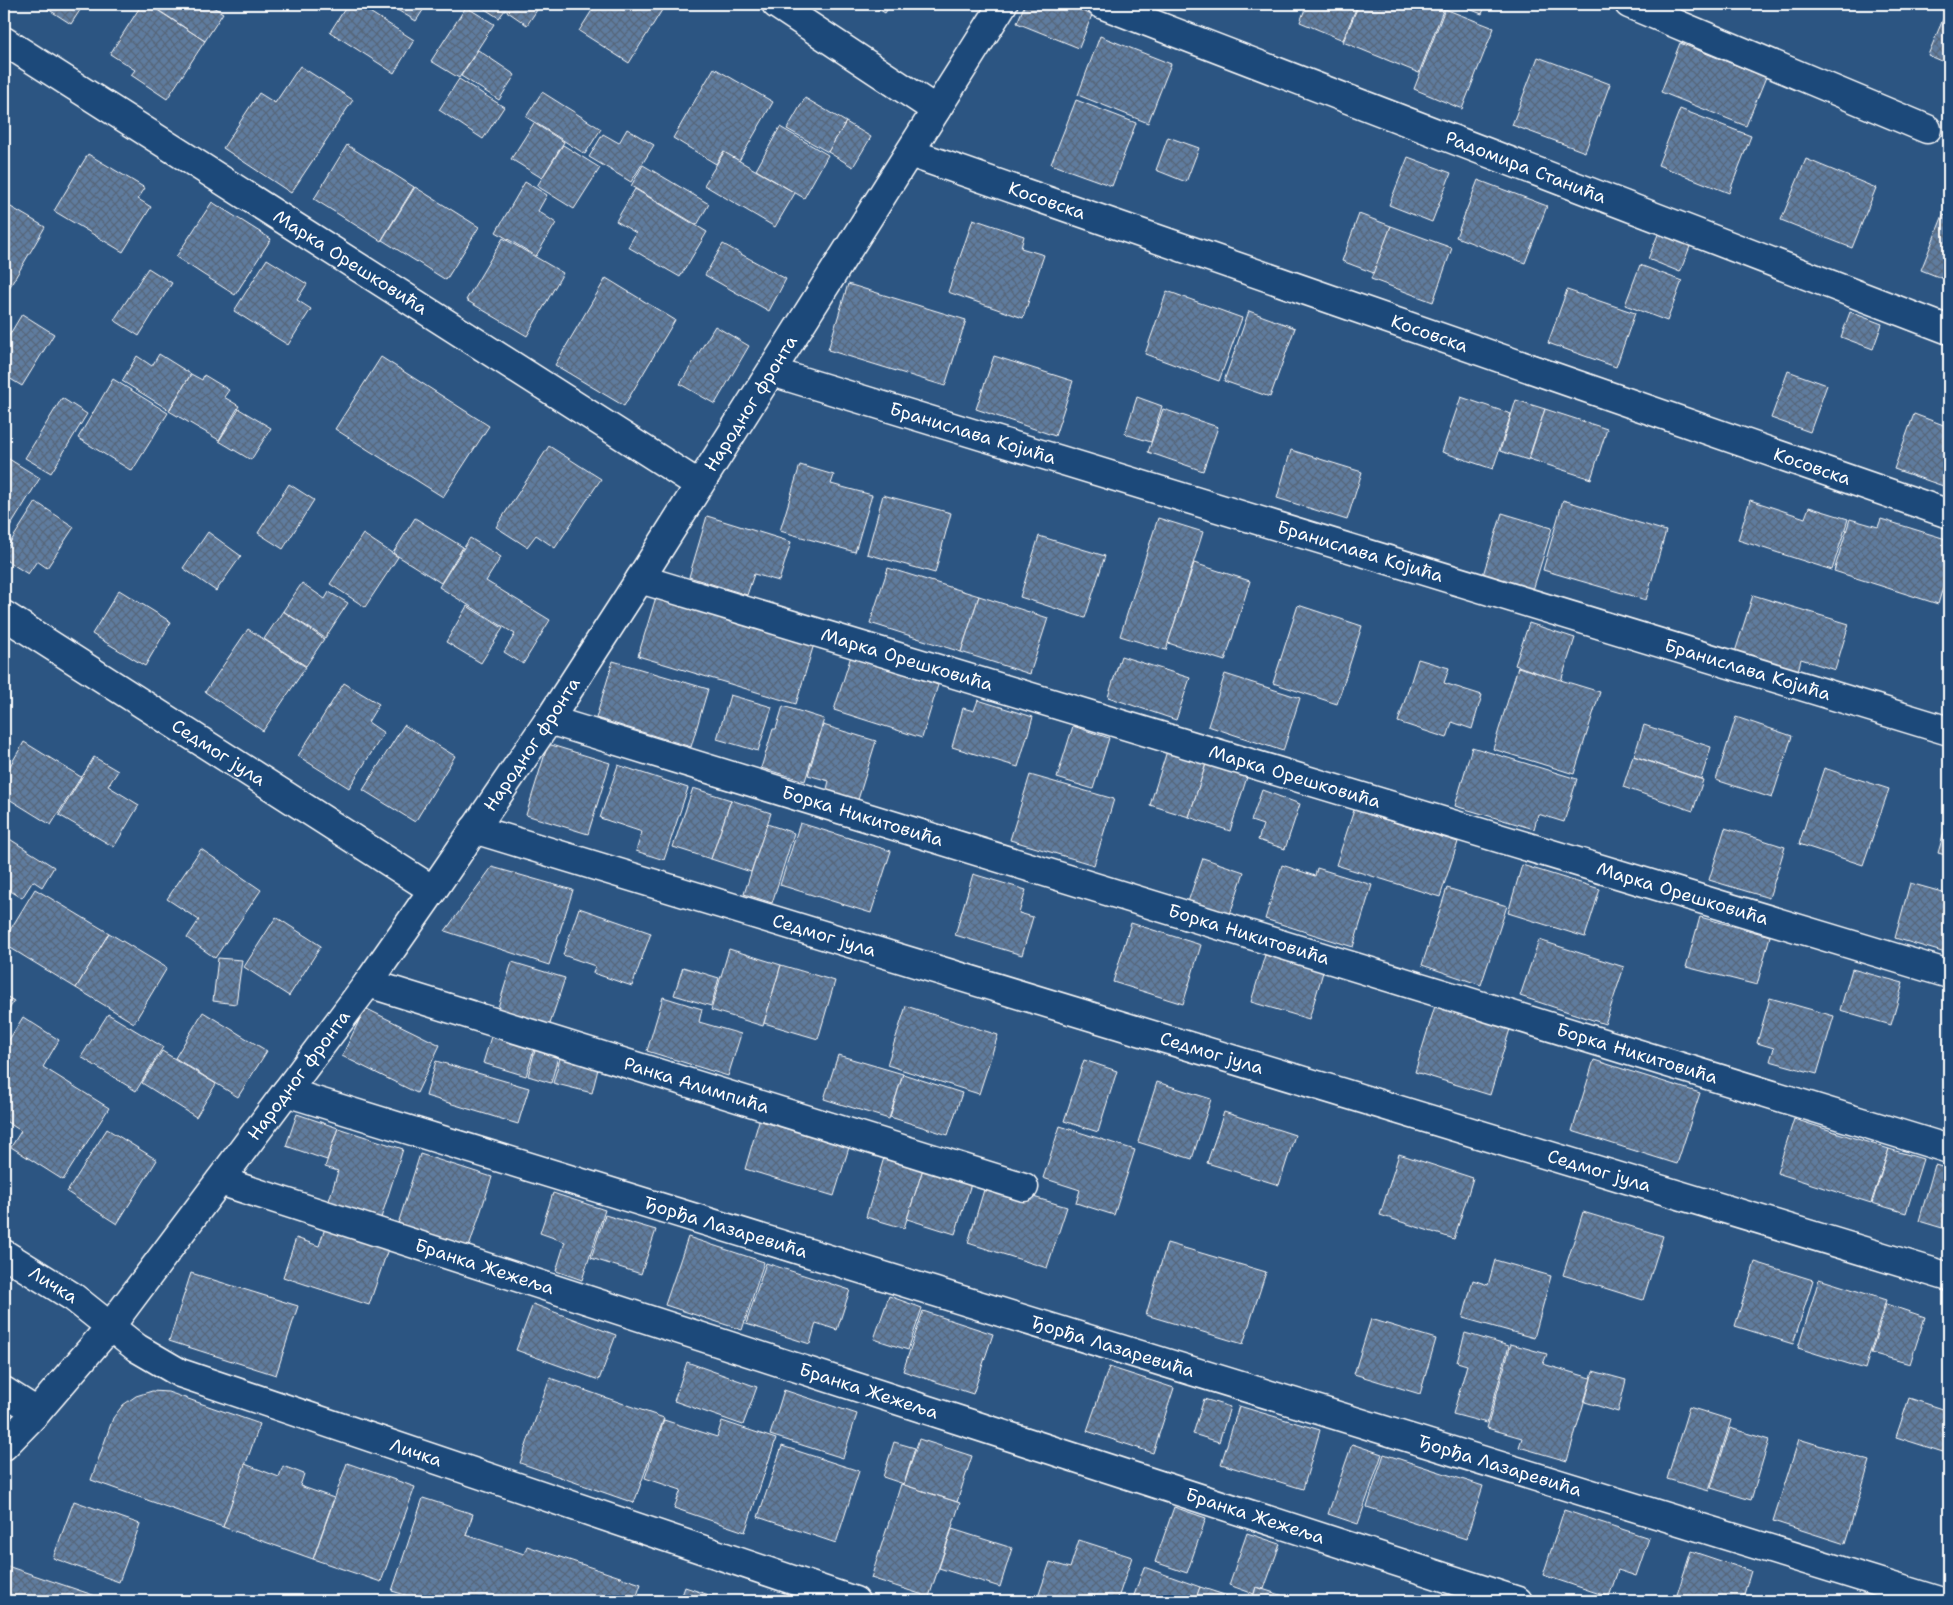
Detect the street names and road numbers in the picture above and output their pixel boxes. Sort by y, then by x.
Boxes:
street label: Радомира Станића [1442,125,1610,209]
street label: Косовска [1005,176,1089,225]
street label: Марка Орешковића [269,204,432,320]
street label: Косовска [1388,309,1471,358]
street label: Народног фронта [699,331,803,476]
street label: Бранислава Којића [887,397,1059,470]
street label: Косовска [1770,442,1854,491]
street label: Бранислава Којића [1274,515,1446,588]
street label: Марка Орешковића [818,622,996,697]
street label: Бранислава Којића [1662,633,1834,706]
street label: Народног фронта [478,672,586,816]
street label: Седмог јула [167,714,270,792]
street label: Марка Орешковића [1206,739,1384,814]
street label: Борка Никитовића [779,780,946,852]
street label: Марка Орешковића [1594,856,1771,931]
street label: Борка Никитовића [1165,898,1333,971]
street label: Седмог јула [769,908,879,962]
street label: Народног фронта [242,1005,355,1145]
street label: Борка Никитовића [1553,1017,1721,1089]
street label: Седмог јула [1157,1026,1266,1080]
street label: Ранка Алимпића [621,1051,772,1119]
street label: Седмог јула [1544,1144,1654,1198]
street label: Ђорђа Лазаревића [641,1191,811,1264]
street label: Бранка Жежеља [412,1233,557,1300]
street label: Личка [24,1260,82,1309]
street label: Ђорђа Лазаревића [1028,1310,1198,1383]
street label: Бранка Жежеља [796,1357,941,1425]
street label: Ђорђа Лазаревића [1415,1429,1585,1502]
street label: Личка [387,1433,445,1473]
street label: Бранка Жежеља [1183,1482,1328,1550]

